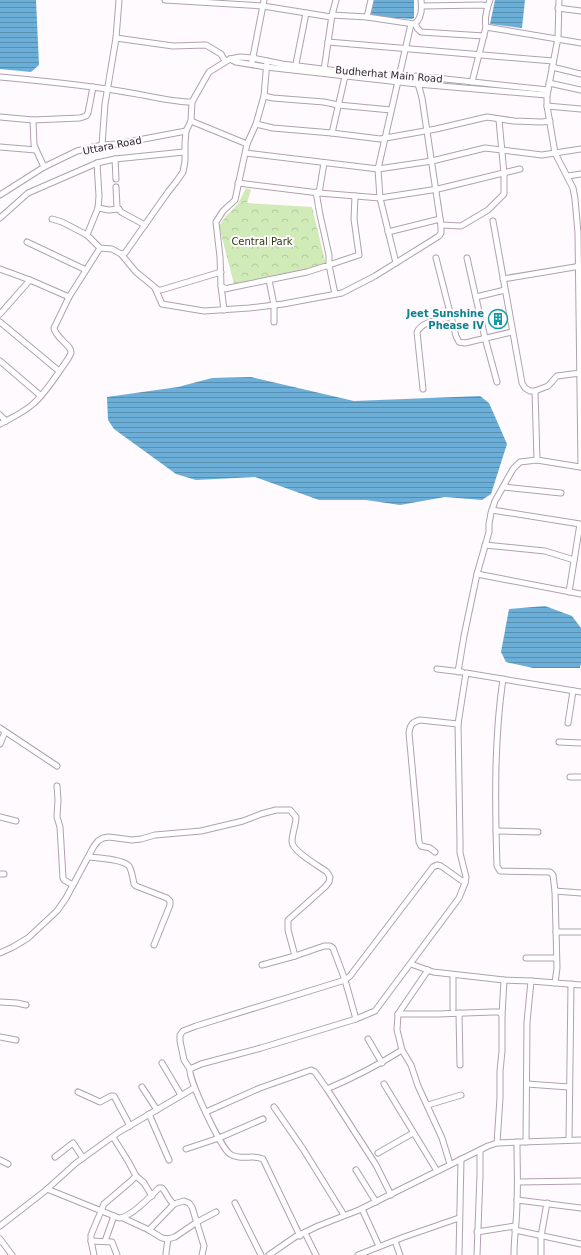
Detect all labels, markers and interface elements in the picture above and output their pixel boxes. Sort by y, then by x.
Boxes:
street label: Budherhat Main Road [335,64,443,85]
street label: Uttara Road [82,134,143,157]
park label: Central Park [231,236,293,247]
place label: Jeet Sunshine Phease IV [406,308,484,331]
building icon: Jeet Sunshine Phease IV [487,308,509,330]

